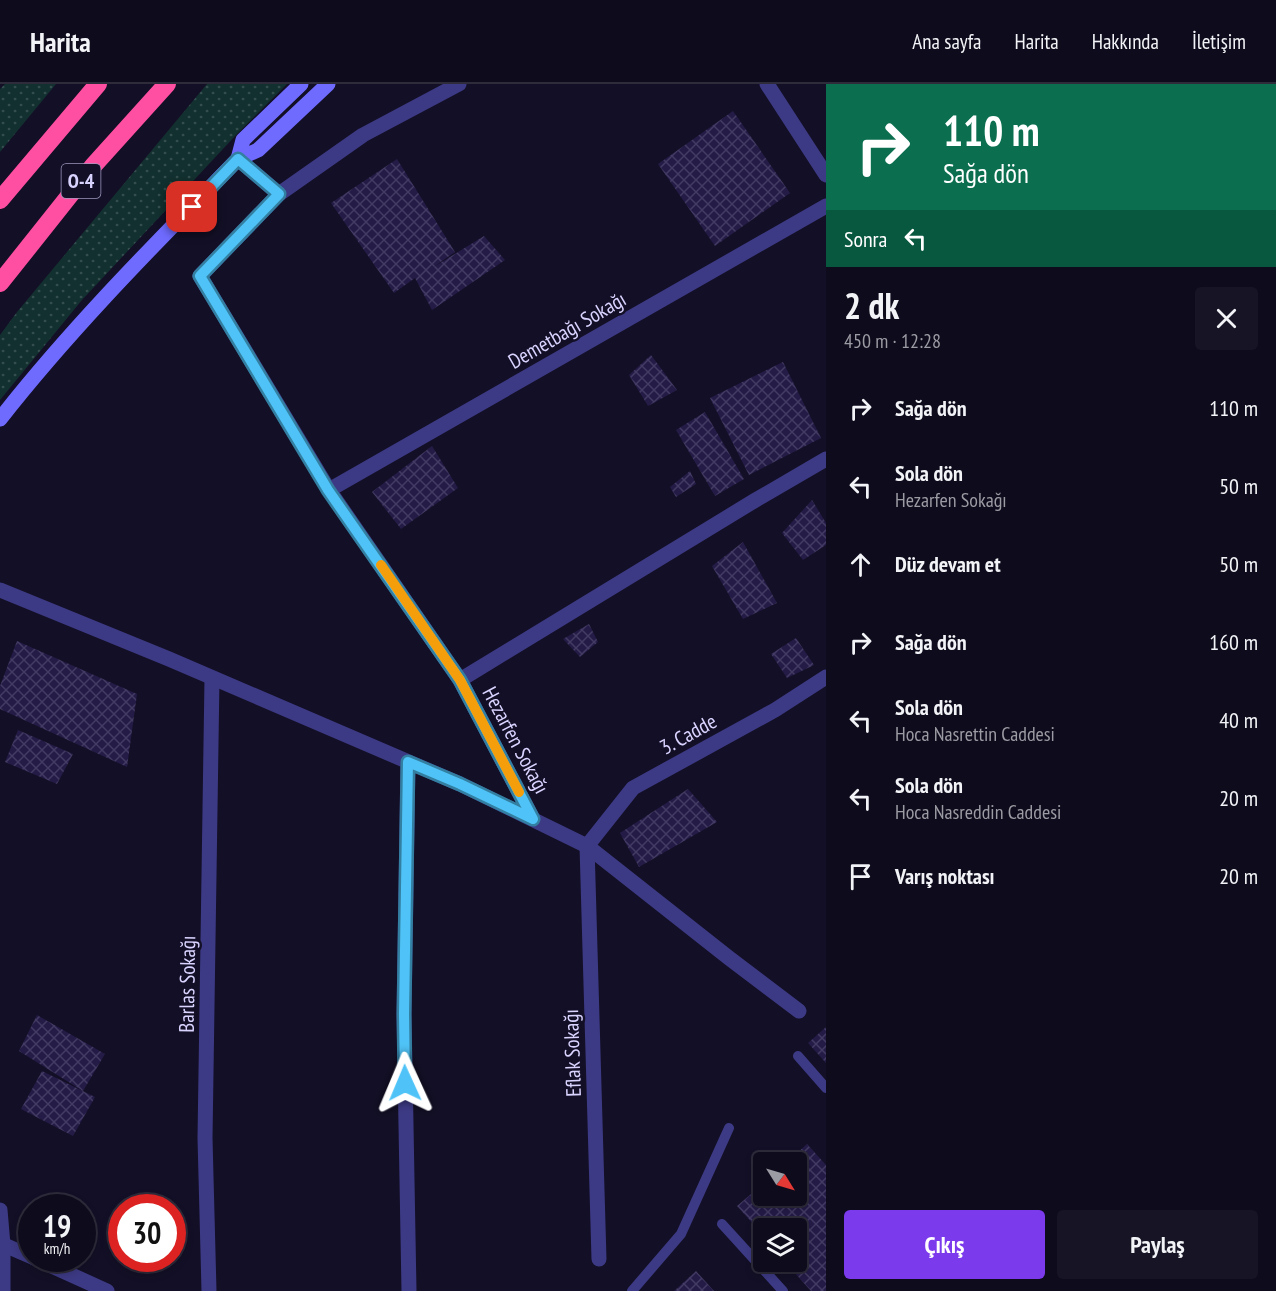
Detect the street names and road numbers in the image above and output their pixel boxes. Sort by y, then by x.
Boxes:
road number: O-4 [62,164,100,198]
street label: Demetbağı Sokağı [503,285,631,375]
street label: Hezarfen Sokağı [477,682,555,798]
street label: 3. Cadde [655,707,721,761]
street label: Barlas Sokağı [173,935,201,1033]
street label: Eflak Sokağı [557,1009,587,1097]

